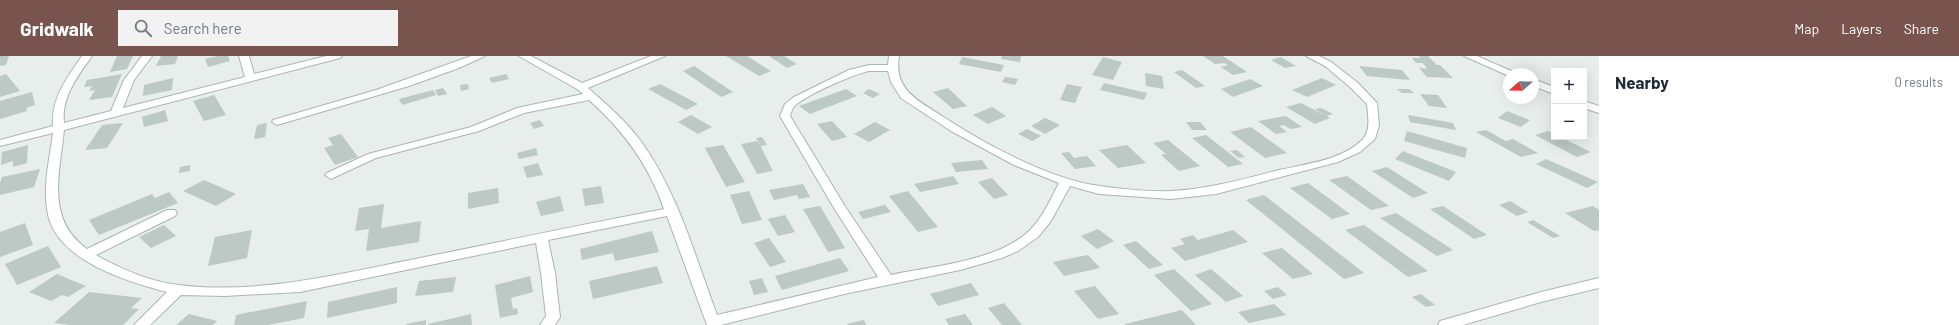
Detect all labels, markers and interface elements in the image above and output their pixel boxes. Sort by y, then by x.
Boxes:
search box [118,10,398,46]
text: Gridwalk [20,17,94,40]
icon: search [132,17,154,39]
text: Search here [164,19,242,37]
text: Map [1794,20,1819,37]
text: Layers [1841,20,1882,37]
text: Share [1904,20,1939,37]
north arrow [1503,68,1539,104]
map controls [1551,68,1587,140]
button: + [1551,68,1587,104]
text: Nearby [1615,72,1669,92]
text: 0 results [1894,74,1943,90]
button: − [1551,104,1587,140]

